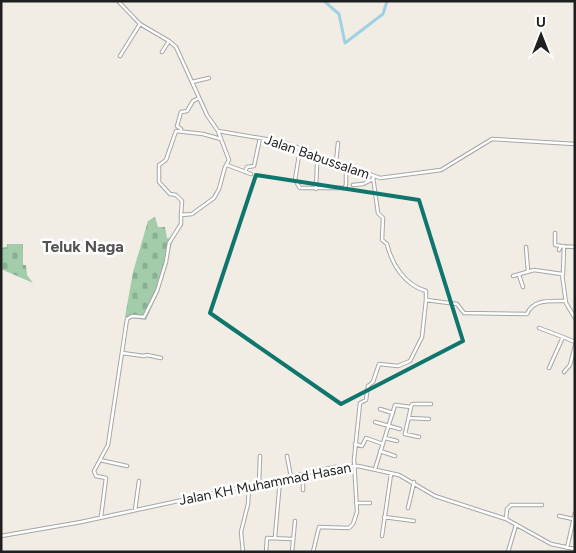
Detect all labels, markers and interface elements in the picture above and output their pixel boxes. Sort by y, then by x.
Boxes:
north arrow [516,10,566,60]
text: U [536,14,546,31]
street label: Jalan Babussalam [262,131,372,183]
district label: Teluk Naga [42,237,124,256]
street label: Jalan KH Muhammad Hasan [178,459,353,509]

